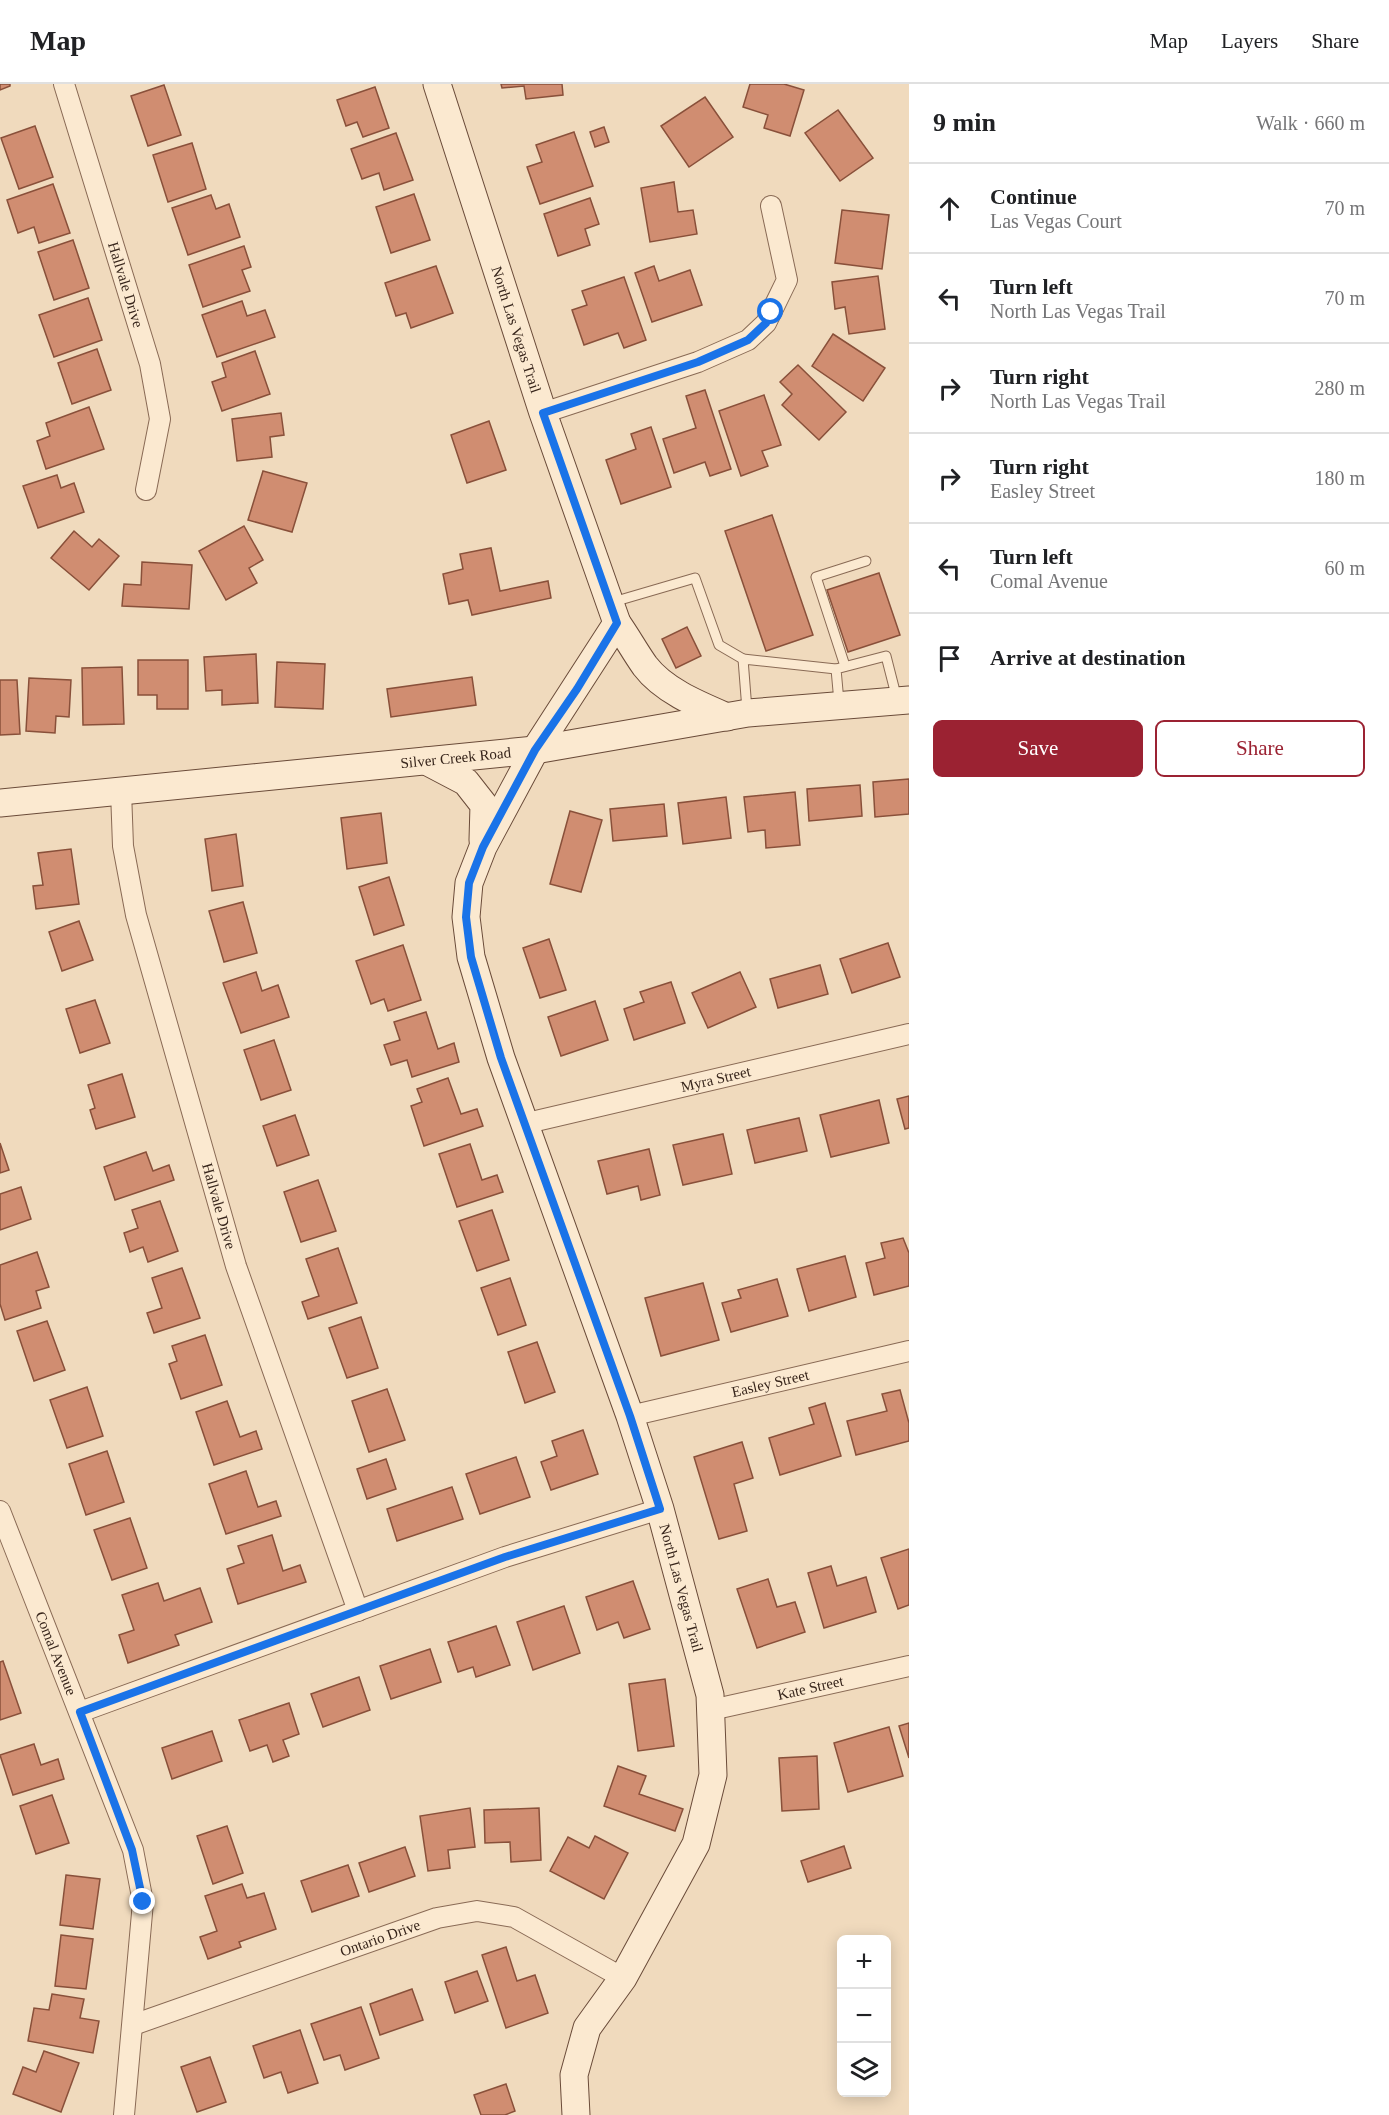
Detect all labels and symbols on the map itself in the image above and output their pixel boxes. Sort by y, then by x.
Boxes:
street label: Hallvale Drive [105,240,146,330]
street label: North Las Vegas Trail [488,264,544,395]
route start [757,298,783,324]
street label: Silver Creek Road [400,744,512,771]
street label: Myra Street [679,1063,753,1095]
street label: Hallvale Drive [199,1161,239,1251]
street label: Easley Street [730,1366,811,1400]
street label: North Las Vegas Trail [656,1522,706,1654]
street label: Comal Avenue [32,1609,80,1698]
street label: Kate Street [776,1673,846,1703]
route end [129,1888,155,1914]
street label: Ontario Drive [338,1916,423,1959]

